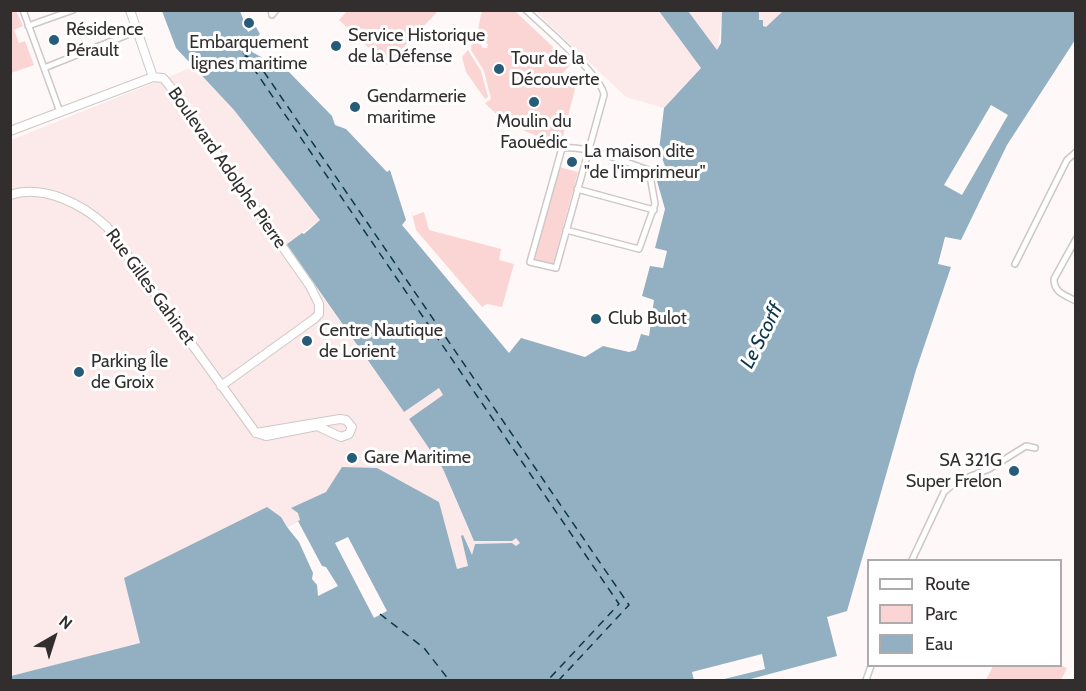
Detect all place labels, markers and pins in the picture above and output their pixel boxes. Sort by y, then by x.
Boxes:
marker: Embarquement lignes maritime [242,16,256,30]
place label: Résidence Pérault [66,19,144,62]
place label: Service Historique de la Défense [348,25,485,68]
place label: Embarquement lignes maritime [189,32,309,74]
marker: Résidence Pérault [47,33,61,47]
marker: Service Historique de la Défense [329,39,343,53]
place label: Tour de la Découverte [511,48,599,90]
marker: Tour de la Découverte [492,62,506,76]
place label: Gendarmerie maritime [367,86,466,128]
marker: Moulin du Faouédic [527,95,541,109]
marker: Gendarmerie maritime [348,100,362,114]
place label: Moulin du Faouédic [496,111,572,154]
place label: La maison dite "de l'imprimeur" [584,141,705,184]
marker: La maison dite "de l'imprimeur" [565,155,579,169]
place label: Club Bulot [608,308,687,330]
marker: Club Bulot [589,312,603,326]
place label: Centre Nautique de Lorient [319,320,443,362]
marker: Centre Nautique de Lorient [300,334,314,348]
place label: Parking Île de Groix [91,351,168,394]
marker: Parking Île de Groix [72,365,86,379]
place label: Gare Maritime [364,447,471,469]
place label: SA 321G Super Frelon [906,450,1002,492]
marker: Gare Maritime [345,451,359,465]
marker: SA 321G Super Frelon [1007,464,1021,478]

